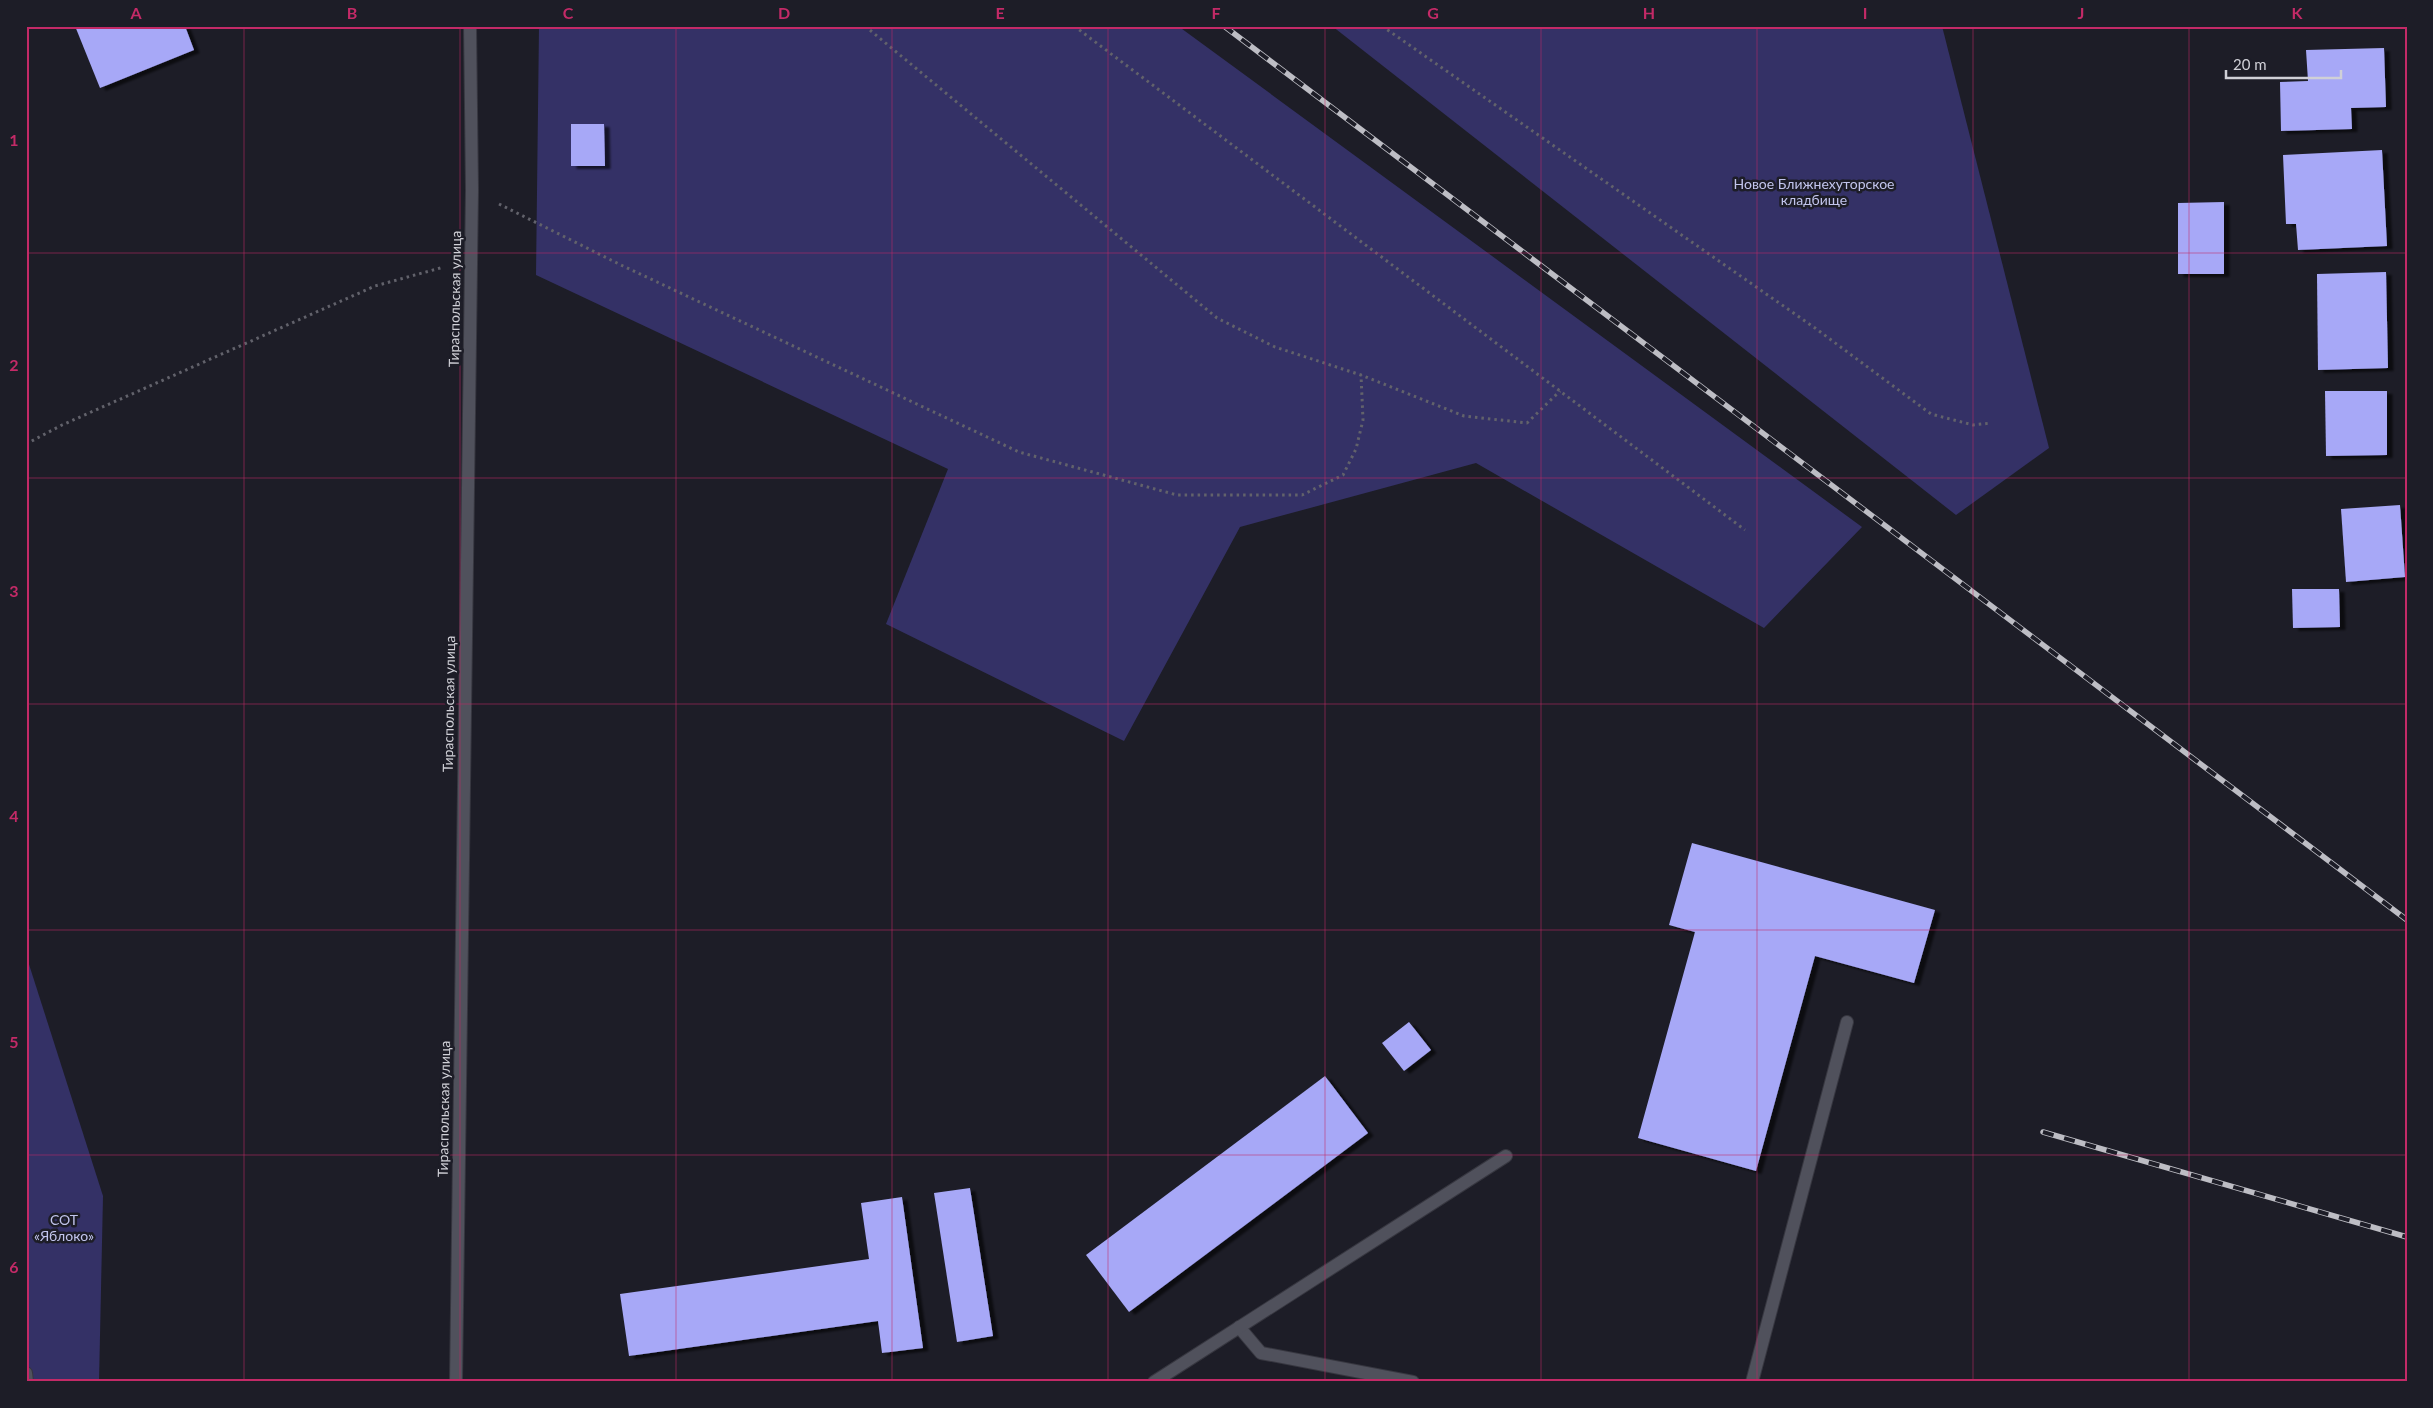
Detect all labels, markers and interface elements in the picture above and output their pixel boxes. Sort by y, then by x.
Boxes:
text: A [129,3,142,22]
text: B [347,3,357,22]
text: C [563,3,574,22]
text: D [778,3,790,22]
text: E [995,3,1005,22]
text: F [1211,3,1221,22]
text: G [1427,3,1439,22]
text: H [1643,3,1655,22]
text: I [1863,3,1867,22]
text: J [2078,3,2084,22]
text: K [2292,3,2304,22]
scale bar [2226,48,2340,80]
text: 20 m [2233,55,2267,73]
text: 1 [9,130,19,149]
park label: Новое Ближнехуторское кладбище [1734,175,1895,208]
street label: Тираспольская улица [445,231,464,367]
text: 2 [9,355,19,374]
text: 3 [9,581,19,600]
street label: Тираспольская улица [439,636,458,772]
text: 4 [9,806,19,825]
text: 5 [9,1032,19,1051]
street label: Тираспольская улица [434,1041,453,1177]
park label: СОТ «Яблоко» [34,1211,94,1244]
text: 6 [9,1257,19,1276]

